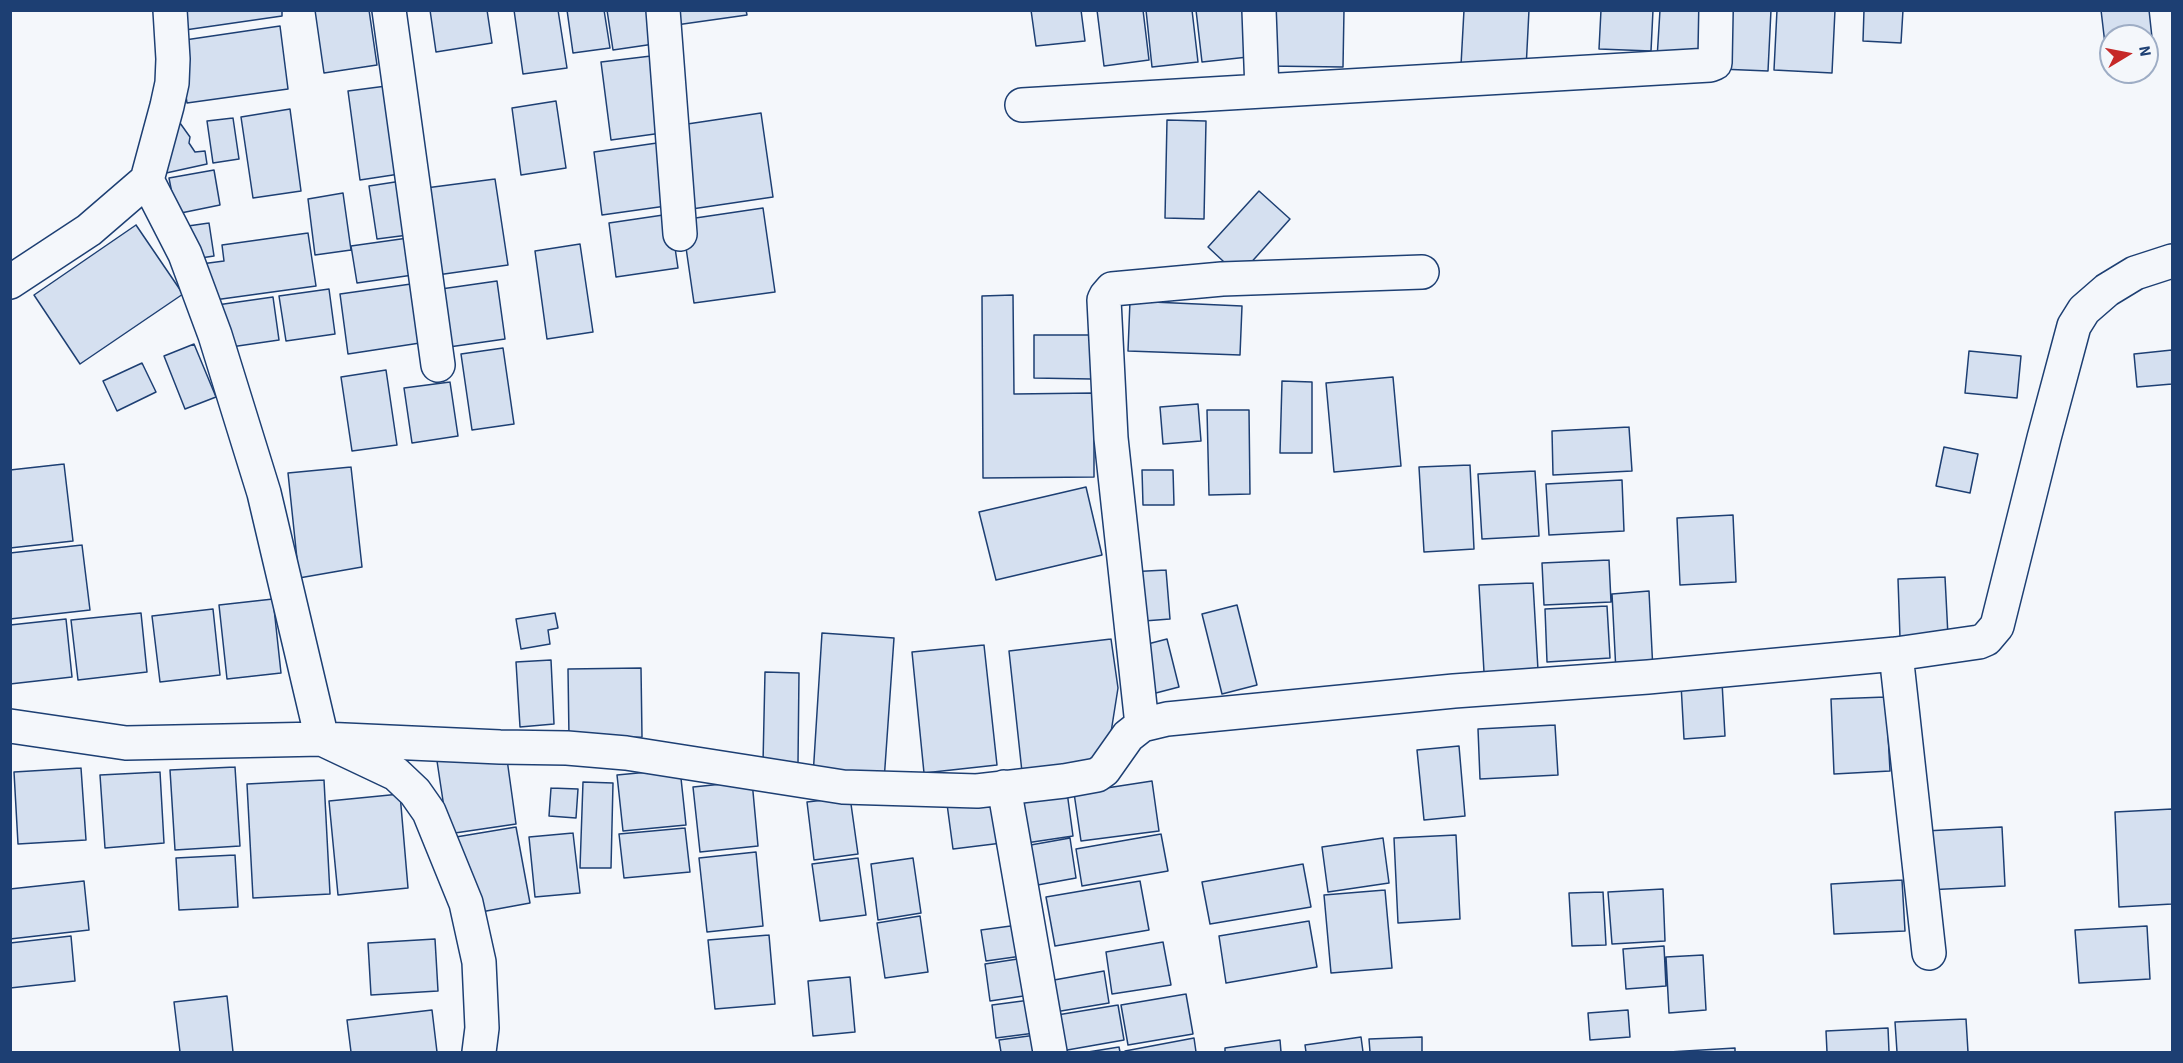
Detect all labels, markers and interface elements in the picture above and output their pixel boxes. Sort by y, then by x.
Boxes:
north arrow [2099,24,2159,84]
text: N [2133,44,2157,58]

